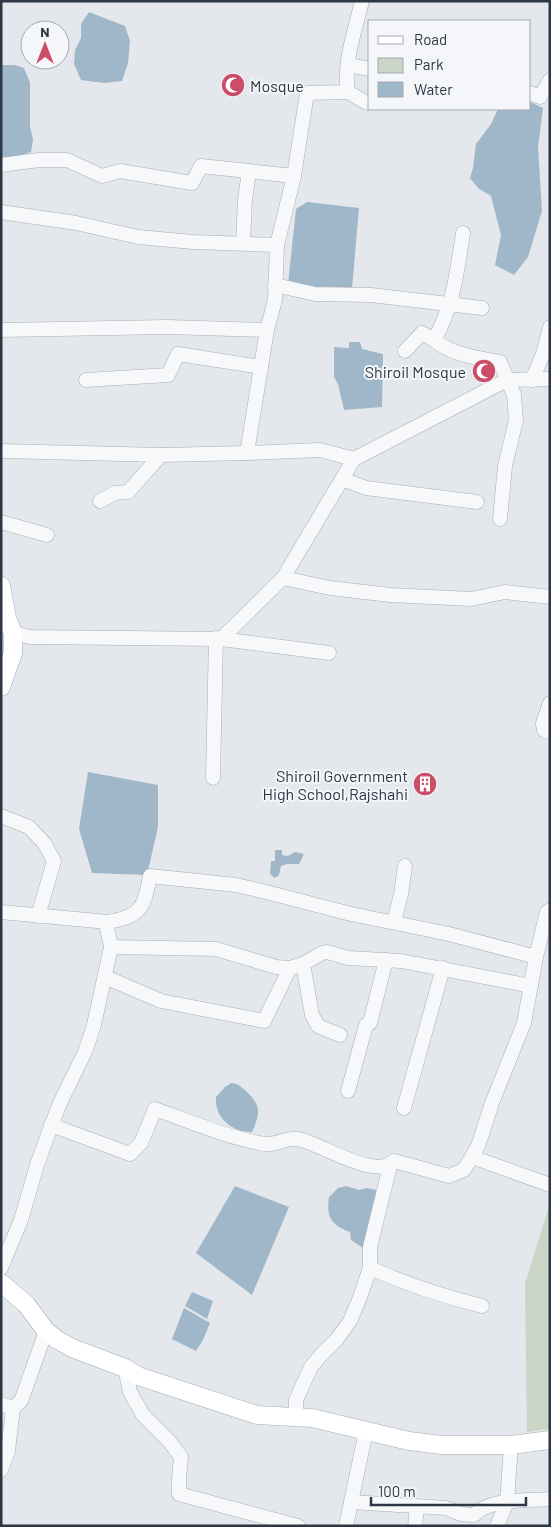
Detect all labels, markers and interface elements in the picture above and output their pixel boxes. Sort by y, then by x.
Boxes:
north arrow [20,20,70,70]
legend [368,20,531,110]
text: N [40,23,50,40]
text: Road [414,30,447,48]
text: Park [414,55,444,73]
mosque icon: Mosque [220,72,246,98]
place label: Mosque [250,76,304,95]
text: Water [414,80,453,98]
mosque icon: Shiroil Mosque [471,358,497,384]
place label: Shiroil Mosque [365,362,466,381]
place label: Shiroil Government High School,Rajshahi [262,766,408,803]
building icon: Shiroil Government High School,Rajshahi [412,771,438,797]
scale bar [371,1474,526,1506]
text: 100 m [378,1482,416,1500]

